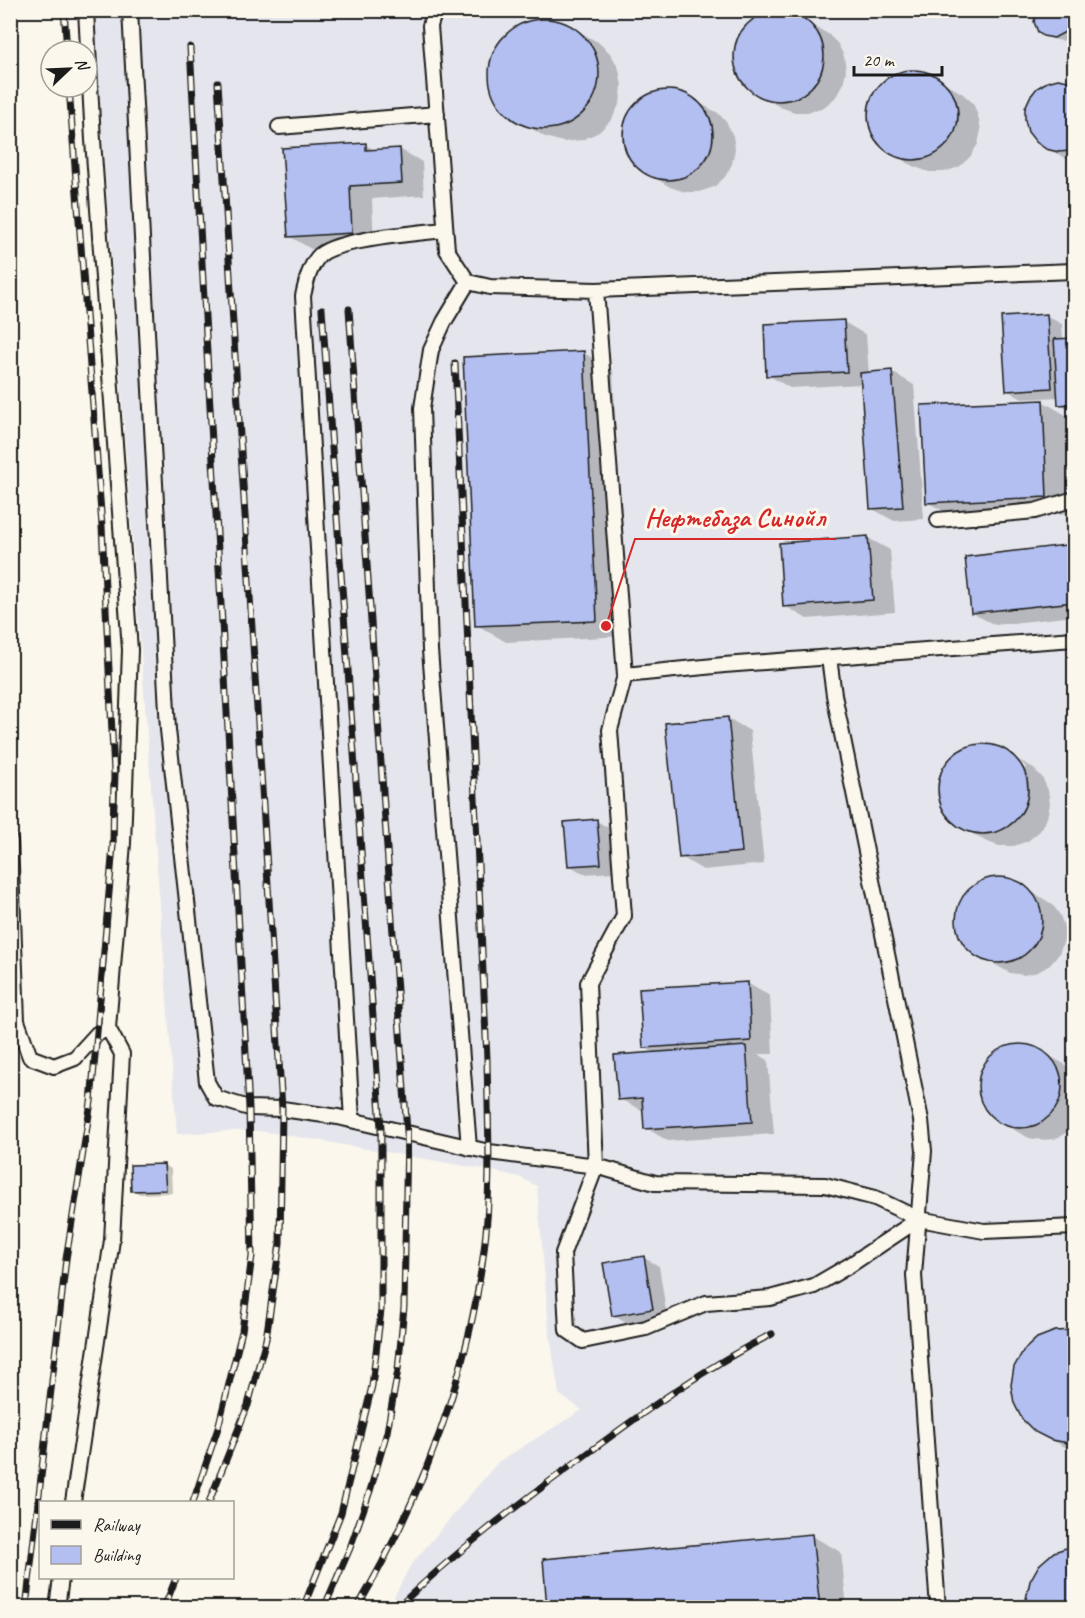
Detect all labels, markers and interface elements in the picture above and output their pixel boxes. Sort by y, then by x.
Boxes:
north arrow [39,39,99,99]
scale bar [854,39,942,77]
text: 20 m [863,49,896,71]
text: N [71,55,94,75]
callout: Нефтебаза Синойл [635,495,836,539]
text: Нефтебаза Синойл [645,501,827,534]
legend [39,1501,234,1579]
text: Railway [93,1514,141,1536]
text: Building [93,1544,142,1566]

